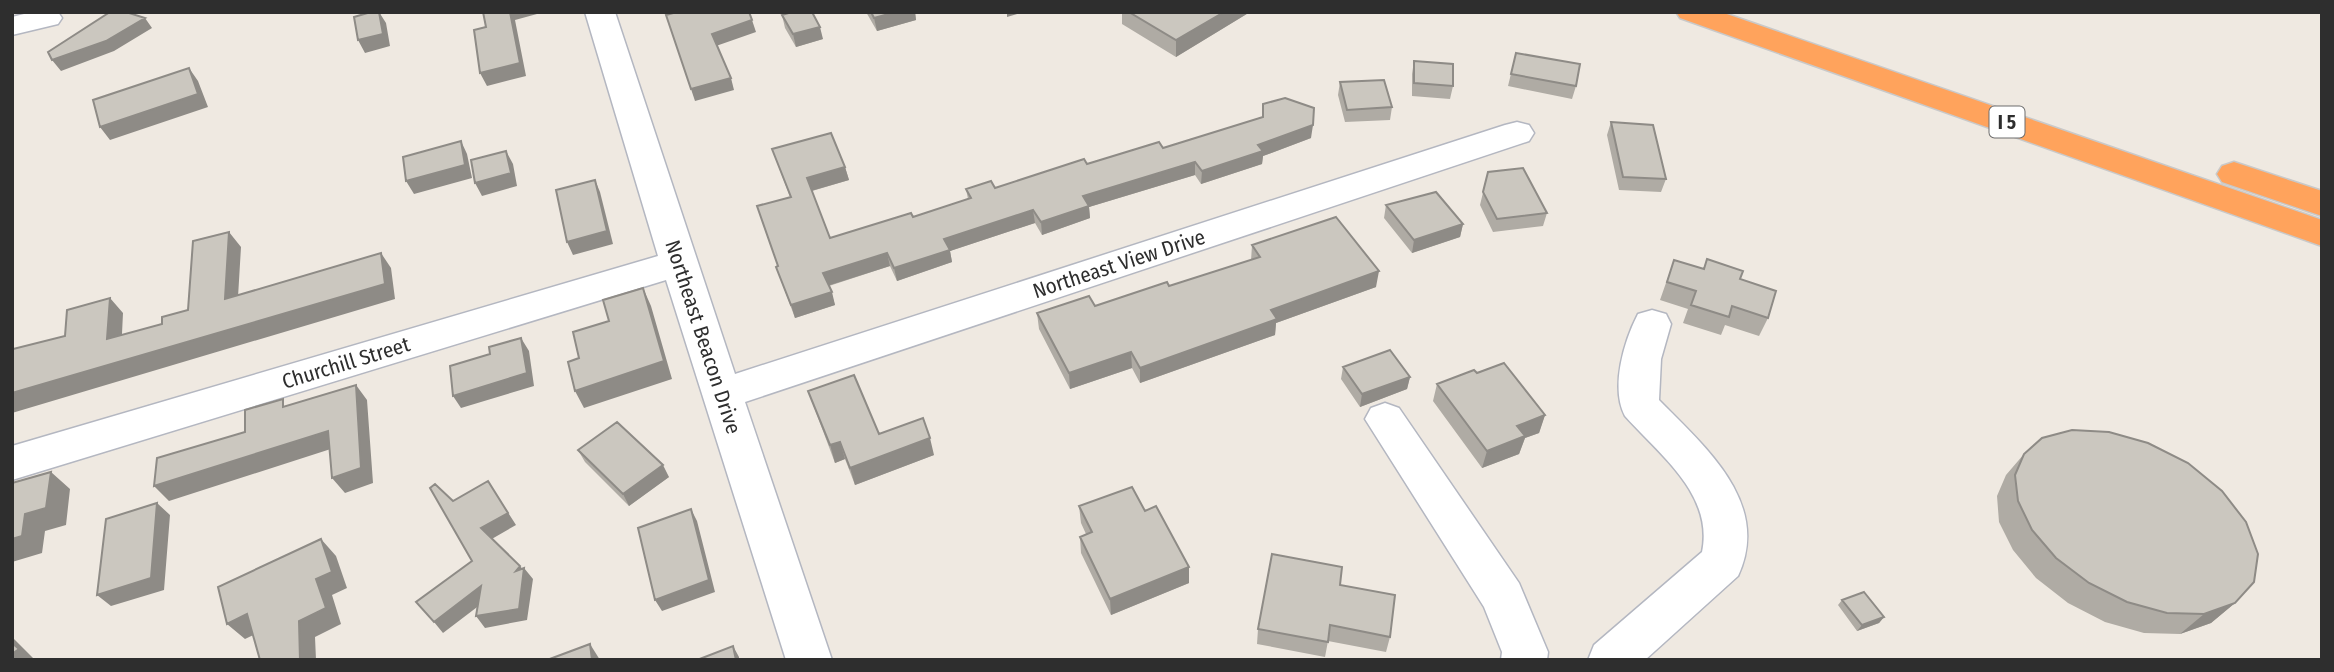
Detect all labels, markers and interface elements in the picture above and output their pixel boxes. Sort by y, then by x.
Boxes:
road number: I 5 [1990,106,2024,138]
street label: Northeast View Drive [1030,224,1208,304]
street label: Northeast Beacon Drive [659,237,747,437]
street label: Churchill Street [279,331,413,395]

